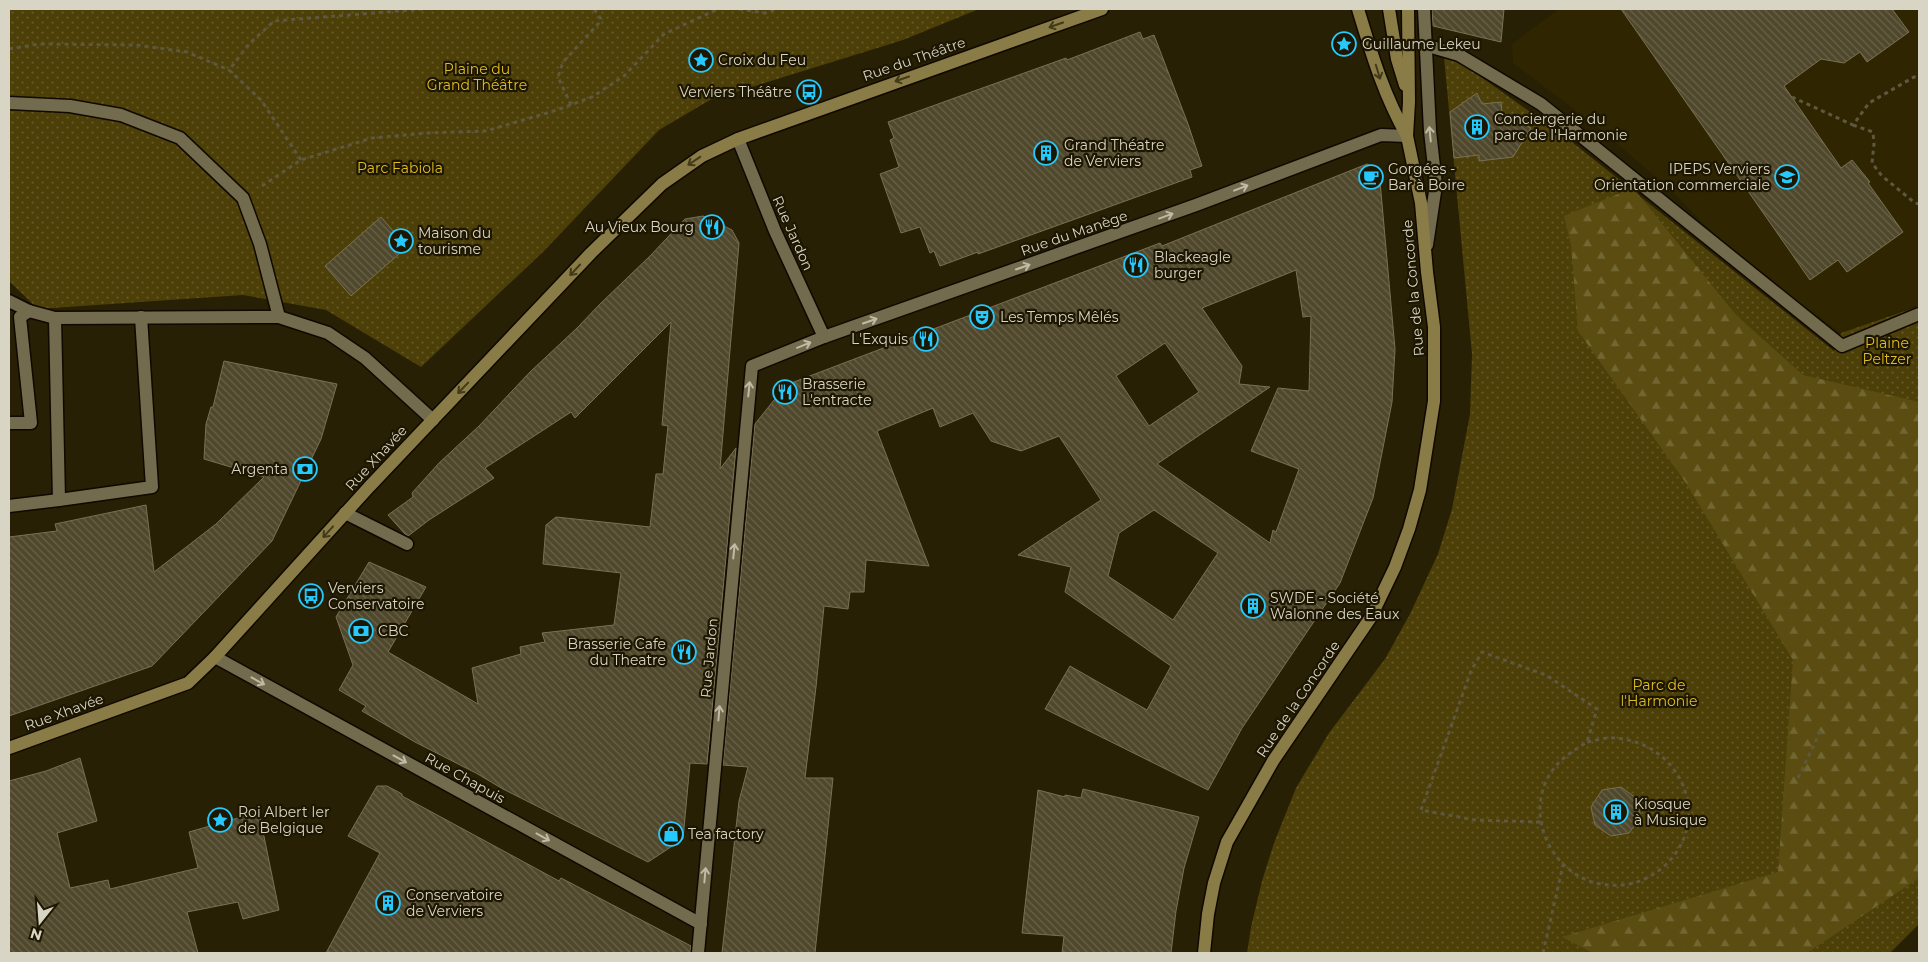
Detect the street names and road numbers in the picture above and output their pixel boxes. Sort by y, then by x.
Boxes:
street label: Rue du Théâtre [860,33,968,85]
street label: Rue Jardon [768,193,818,273]
street label: Rue du Manège [1018,206,1130,260]
street label: Rue de la Concorde [1398,219,1428,357]
street label: Rue Xhavée [341,422,411,494]
street label: Rue Jardon [697,617,721,699]
street label: Rue de la Concorde [1252,637,1344,761]
street label: Rue Xhavée [22,689,106,735]
street label: Rue Chapuis [422,749,508,807]

